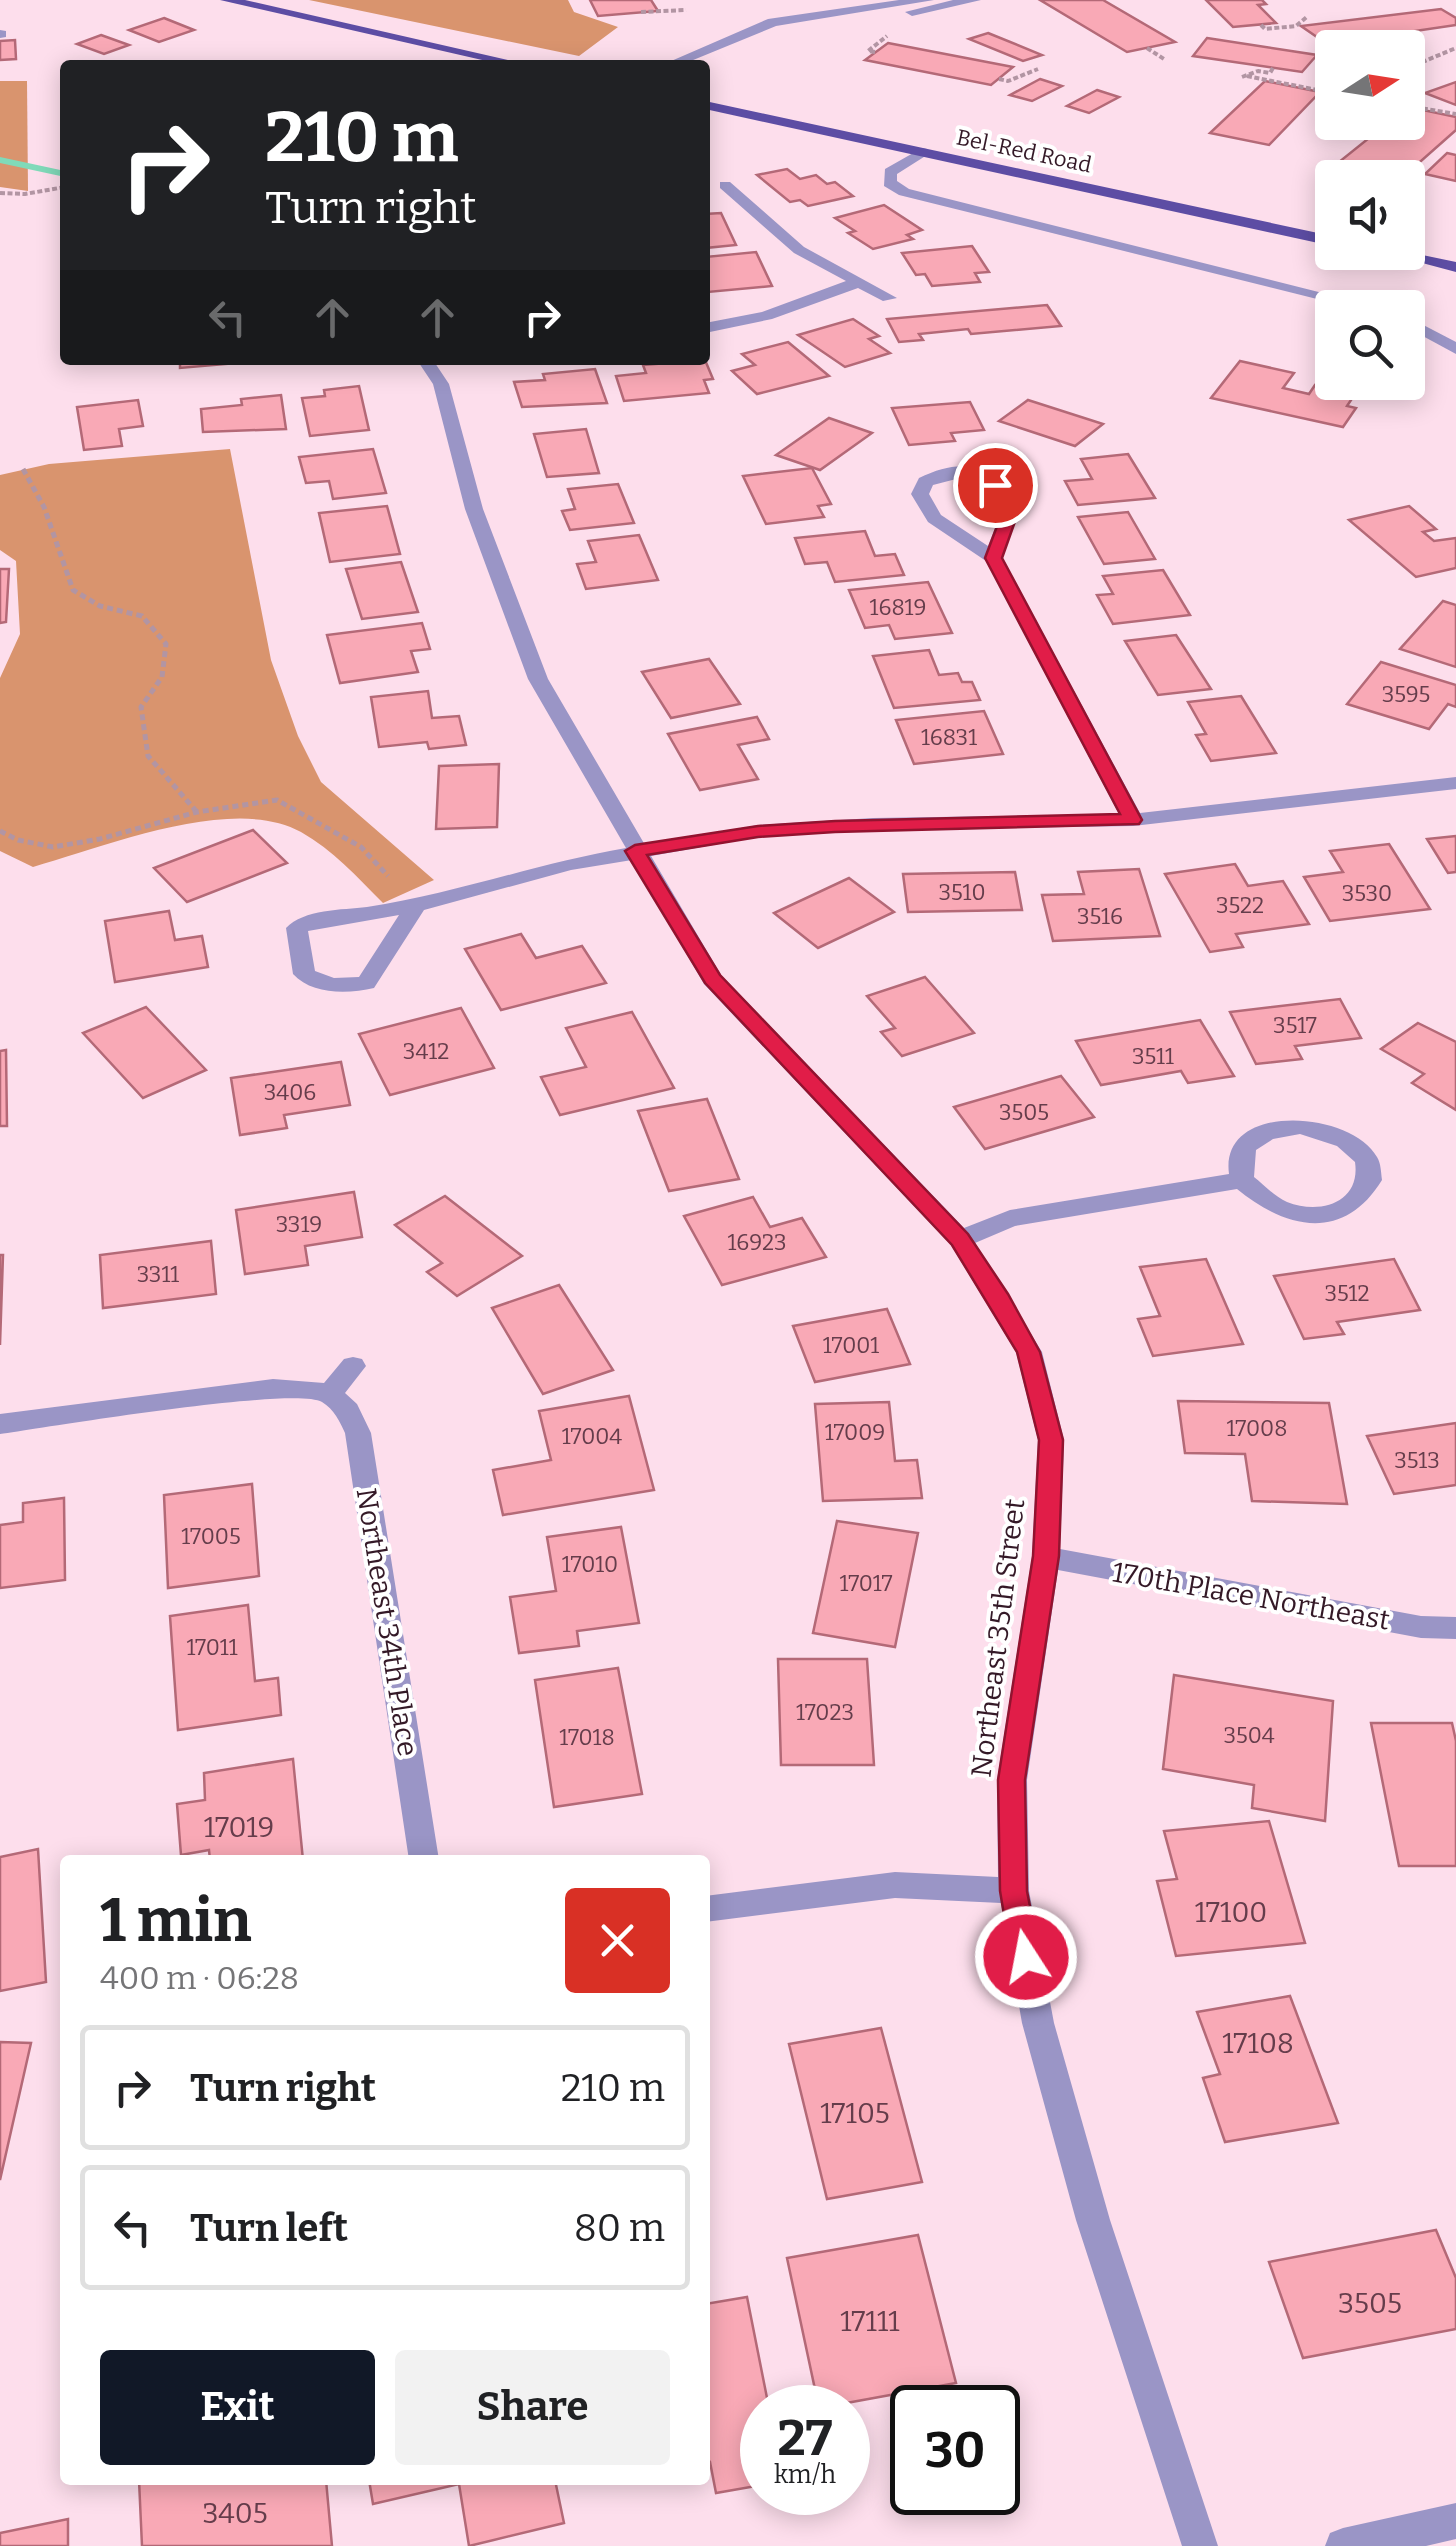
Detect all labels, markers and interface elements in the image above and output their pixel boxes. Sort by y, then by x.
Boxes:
north arrow [1315,30,1425,140]
map controls [1315,30,1425,400]
text: 210 m [265,96,458,180]
icon: right [100,100,230,230]
street label: Bel-Red Road [954,123,1094,179]
button: sound [1315,160,1425,270]
text: Turn right [265,181,477,235]
icon: left [200,290,255,345]
icon: ahead [305,290,360,345]
icon: ahead [410,290,465,345]
icon: right [515,290,570,345]
button: search [1315,290,1425,400]
pin [953,443,1038,528]
icon: arrive [968,458,1023,513]
house number: 16819 [870,594,926,621]
house number: 3595 [1382,681,1430,708]
house number: 16831 [921,724,977,751]
house number: 3510 [938,879,986,906]
house number: 3530 [1342,880,1392,907]
house number: 3522 [1216,892,1264,919]
house number: 3516 [1077,903,1123,930]
house number: 3517 [1273,1012,1317,1039]
house number: 3412 [403,1038,449,1065]
house number: 3511 [1132,1043,1174,1070]
house number: 3406 [264,1079,316,1106]
house number: 3505 [999,1099,1049,1126]
house number: 3319 [276,1211,322,1238]
house number: 16923 [727,1229,787,1256]
house number: 3311 [137,1261,179,1288]
house number: 3512 [1325,1280,1369,1307]
house number: 17001 [823,1332,879,1359]
house number: 17008 [1227,1415,1287,1442]
house number: 17009 [825,1419,885,1446]
house number: 17004 [562,1423,622,1450]
house number: 3513 [1394,1447,1440,1474]
street label: Northeast 34th Place [350,1486,424,1758]
street label: Northeast 35th Street [965,1497,1031,1779]
house number: 17005 [181,1523,241,1550]
house number: 17010 [562,1551,618,1578]
street label: 170th Place Northeast [1110,1555,1392,1637]
house number: 17017 [839,1570,893,1597]
house number: 17011 [186,1634,238,1661]
house number: 17023 [796,1699,854,1726]
house number: 3504 [1223,1722,1275,1749]
house number: 17018 [559,1724,615,1751]
house number: 17019 [204,1811,274,1844]
text: 1 min [100,1885,252,1957]
button: close [565,1888,670,1993]
house number: 17100 [1195,1896,1267,1929]
position arrow [974,1905,1078,2009]
text: 400 m · 06:28 [100,1959,299,1997]
house number: 17108 [1222,2027,1294,2060]
icon: right [105,2060,160,2115]
text: Turn right [190,2065,376,2111]
text: 210 m [561,2065,665,2111]
house number: 17105 [820,2097,890,2130]
icon: left [105,2200,160,2255]
text: Turn left [190,2205,348,2251]
text: 80 m [574,2205,665,2251]
house number: 3505 [1338,2287,1402,2320]
house number: 17111 [840,2305,900,2338]
button: Exit [100,2350,375,2465]
button: Share [395,2350,670,2465]
speed limit sign: 30 [890,2385,1020,2515]
text: 27 [778,2408,832,2468]
text: km/h [774,2460,836,2490]
house number: 3405 [202,2497,268,2530]

